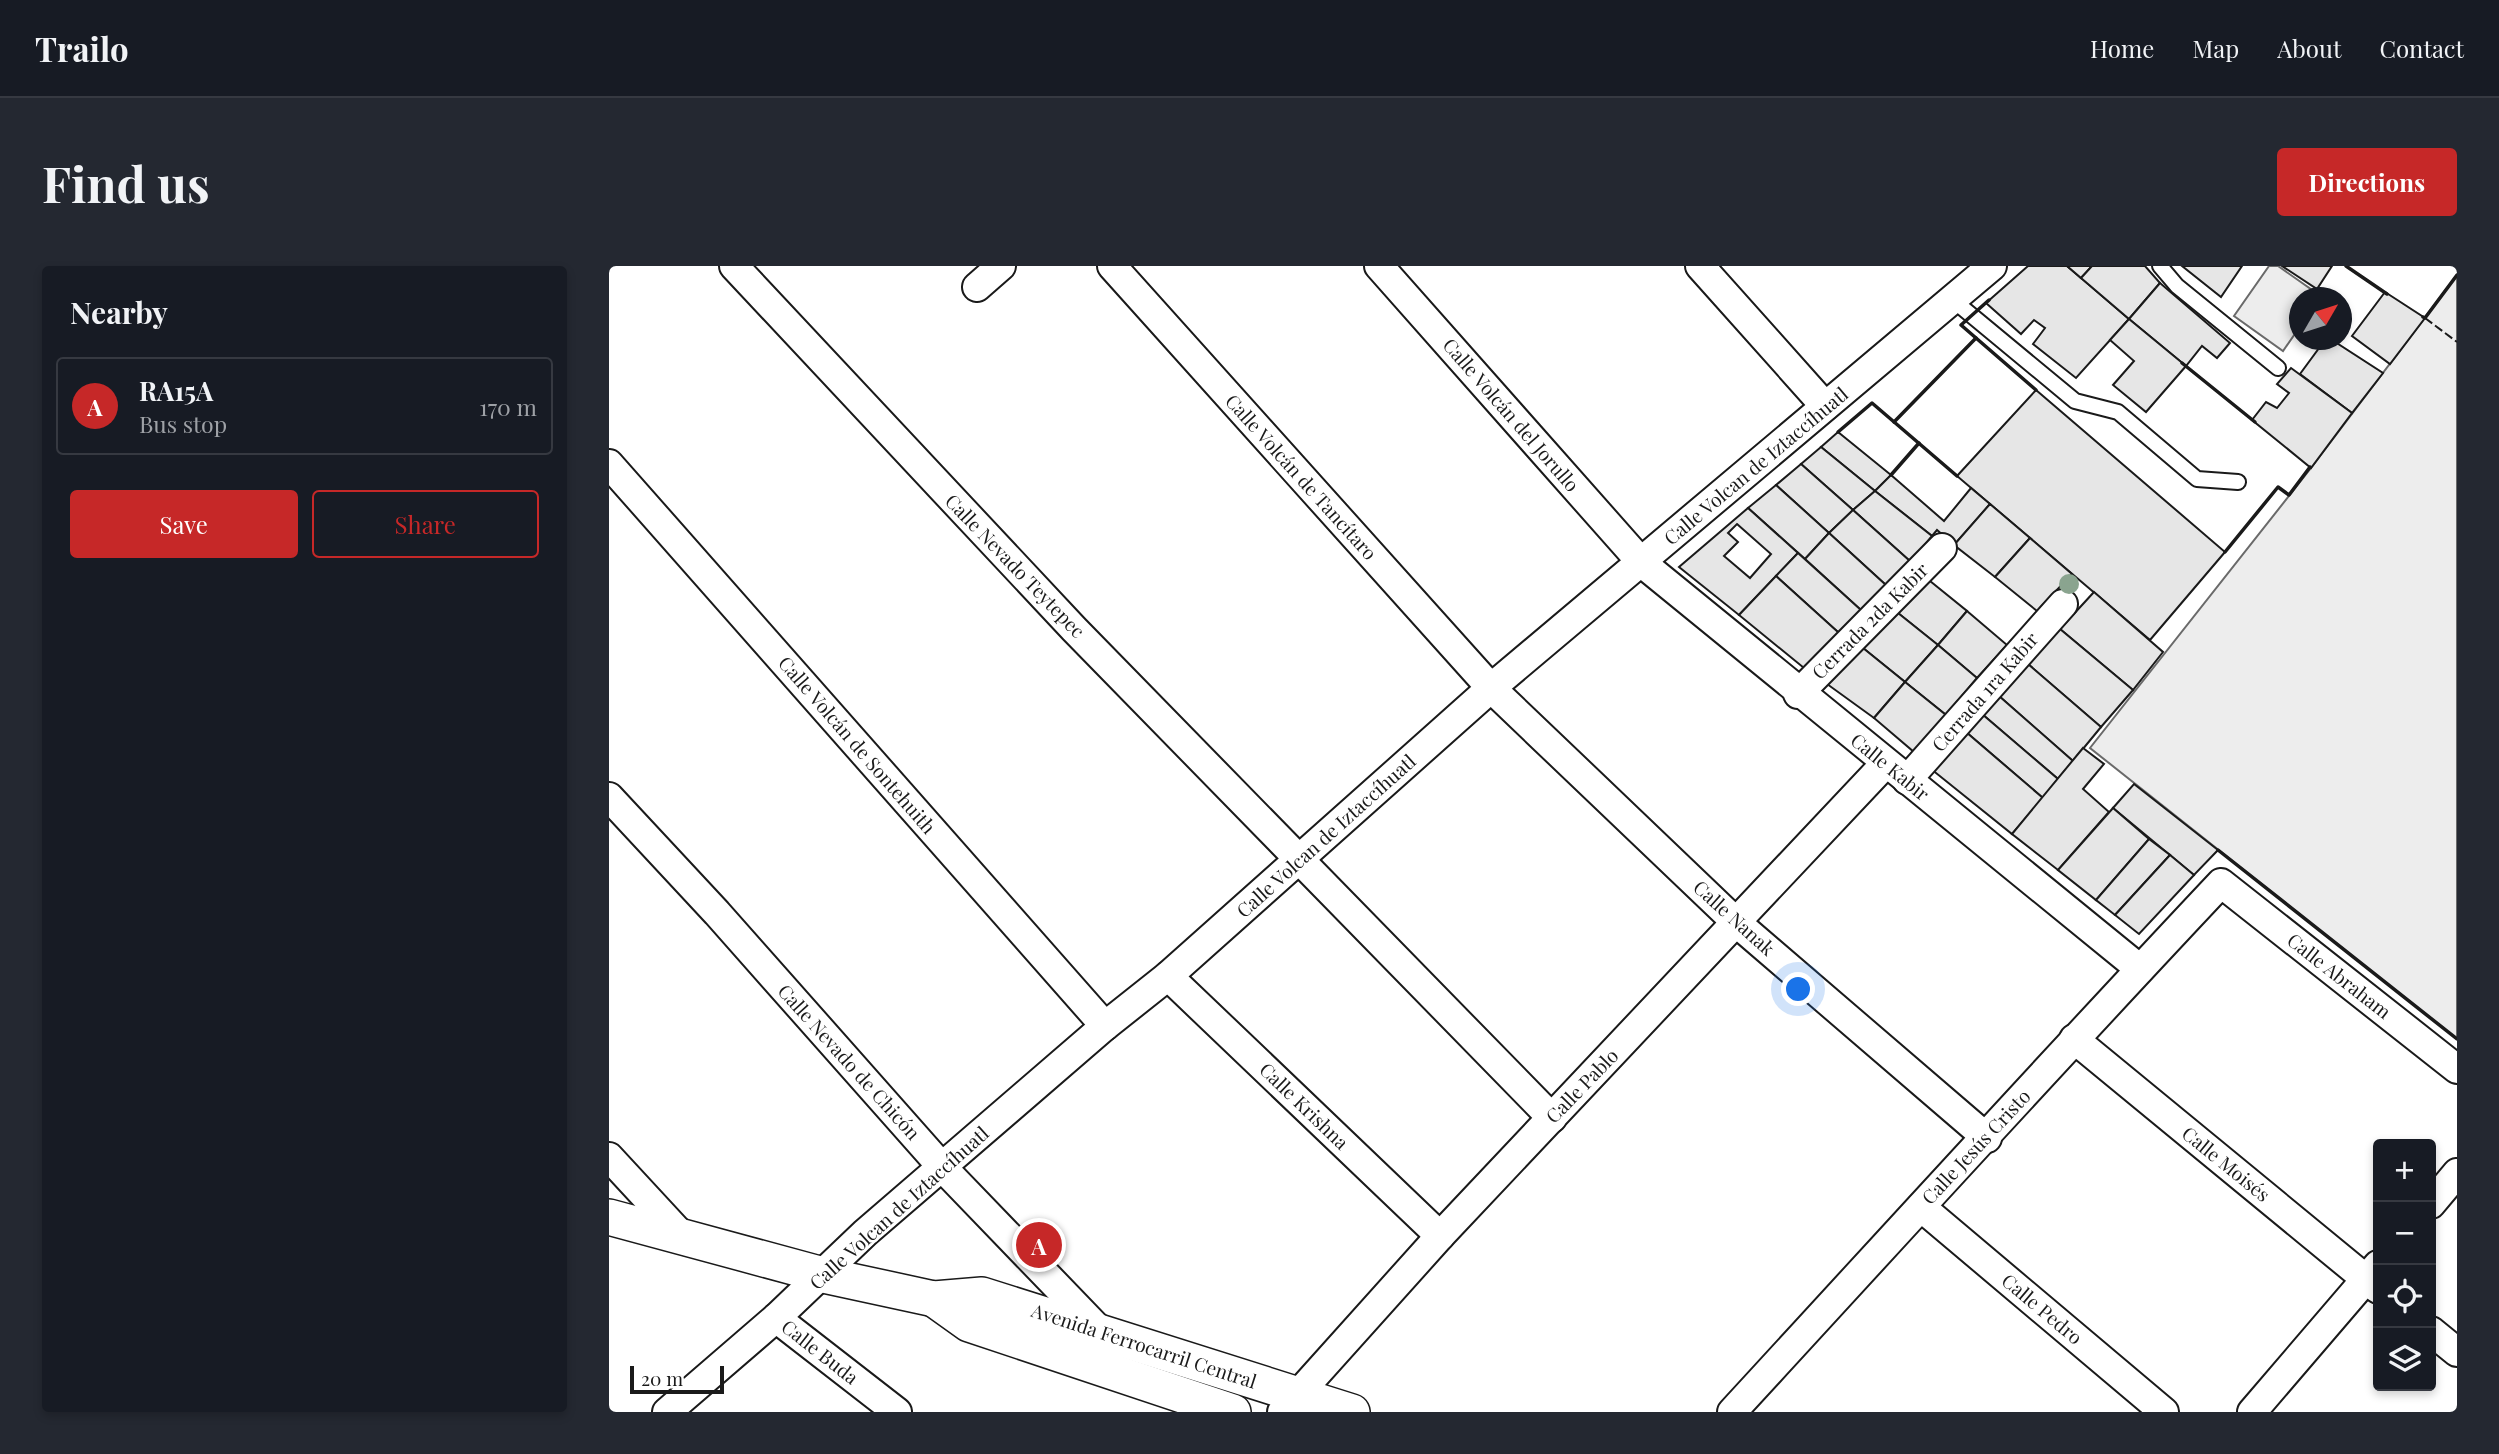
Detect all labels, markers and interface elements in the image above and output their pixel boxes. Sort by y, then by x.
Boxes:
text: Trailo [35,26,129,70]
text: Home [2090,32,2154,64]
text: Map [2192,32,2239,64]
text: About [2277,32,2341,64]
text: Contact [2379,32,2464,64]
button: Directions [2277,148,2457,216]
text: Find us [42,150,210,215]
north arrow [2289,287,2352,350]
text: Nearby [70,292,168,332]
street label: Calle Volcán del Jorullo [1438,332,1586,497]
text: RA15A [139,373,213,408]
street label: Calle Volcan de Iztaccíhuatl [1658,380,1853,550]
street label: Calle Volcán de Tancítaro [1220,388,1383,565]
text: A [87,391,103,422]
text: 170 m [479,391,537,422]
text: Bus stop [139,408,227,439]
street label: Calle Nevado Teytepec [940,488,1091,643]
button: Save [70,490,298,558]
button: Share [312,490,539,558]
street label: Cerrada 2da Kabir [1805,556,1934,684]
street label: Cerrada 1ra Kabir [1925,626,2044,757]
street label: Calle Volcán de Sontehuith [773,650,942,839]
street label: Calle Kabir [1846,726,1936,806]
street label: Calle Volcan de Iztaccíhuatl [1230,747,1421,923]
street label: Calle Nanak [1688,874,1781,961]
street label: Calle Abraham [2282,926,2397,1024]
your location [1781,972,1815,1006]
street label: Calle Nevado de Chicón [773,978,927,1145]
street label: Calle Pablo [1539,1042,1623,1128]
street label: Calle Krishna [1254,1056,1355,1155]
street label: Calle Jesús Cristo [1915,1083,2035,1209]
street label: Calle Volcan de Iztaccíhuatl [803,1119,994,1295]
street label: Calle Moisés [2177,1120,2276,1207]
map controls [2373,1139,2436,1391]
button: + [2373,1139,2436,1202]
button: − [2373,1202,2436,1265]
pin: A [1016,1219,1062,1271]
button: locate [2373,1265,2436,1328]
street label: Calle Pedro [1997,1267,2088,1350]
street label: Avenida Ferrocarril Central [1028,1296,1261,1394]
street label: Calle Buda [777,1313,865,1390]
button: layers [2373,1328,2436,1391]
scale bar [630,1363,725,1395]
text: 20 m [641,1365,683,1391]

